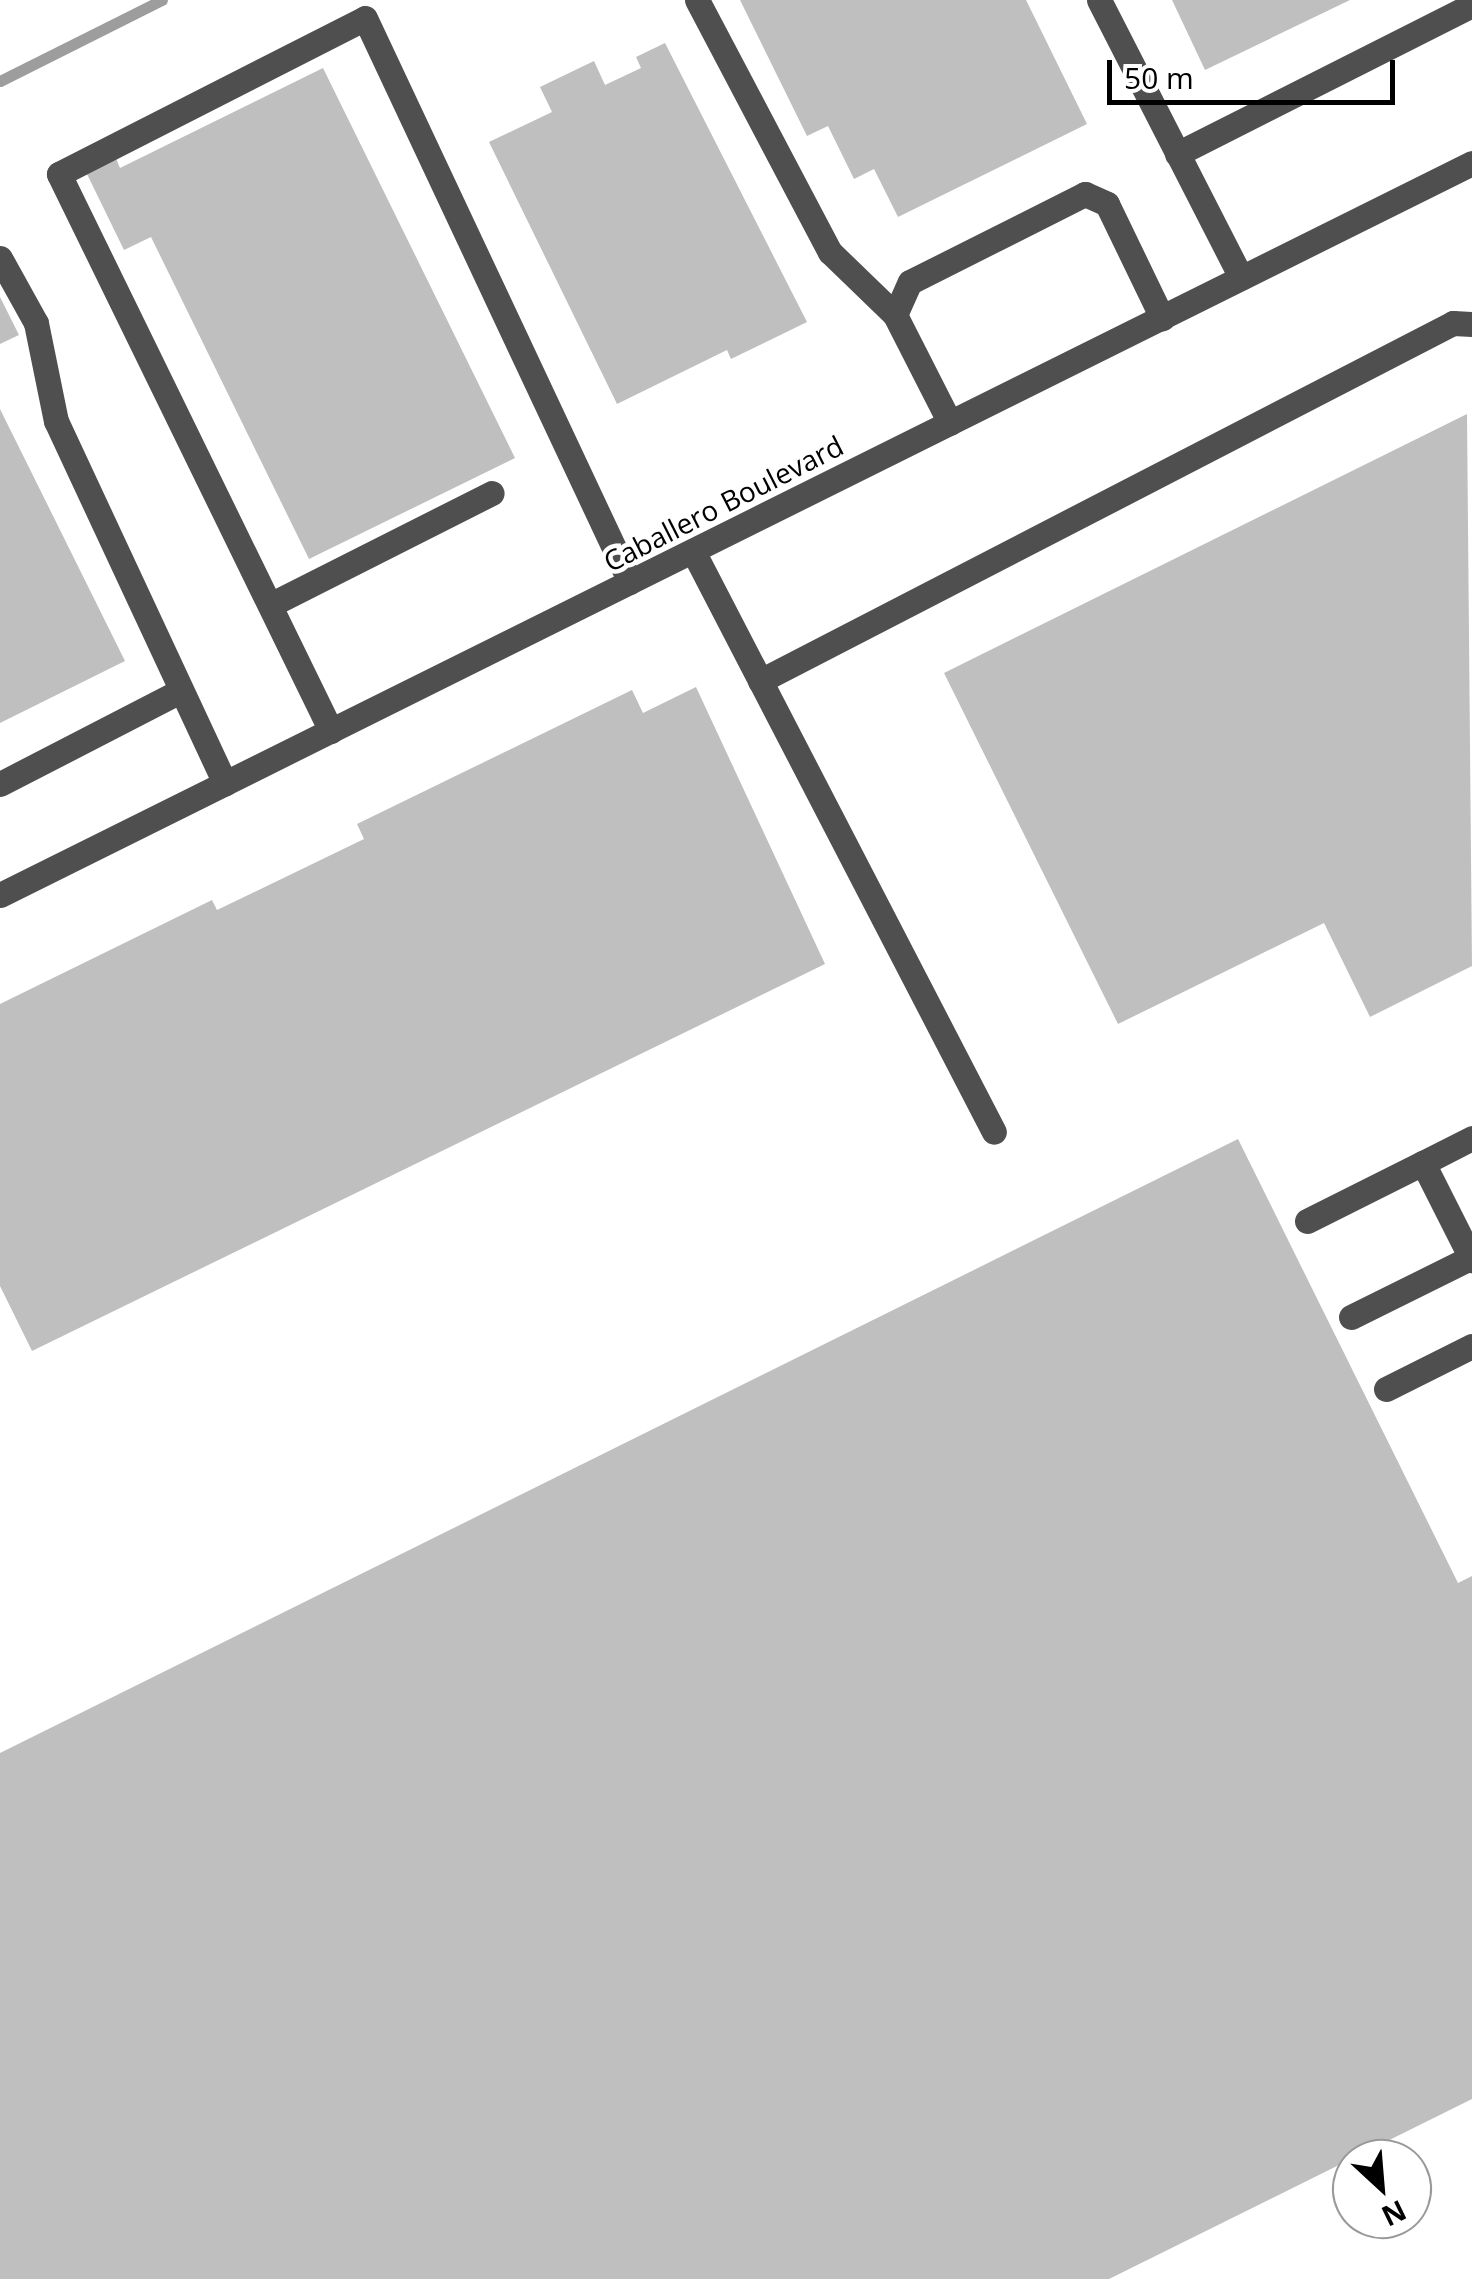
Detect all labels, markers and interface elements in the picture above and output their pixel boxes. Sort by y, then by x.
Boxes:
scale bar [1112,40,1400,102]
text: 50 m [1124,57,1194,98]
street label: Caballero Boulevard [598,428,848,578]
north arrow [1332,2139,1432,2239]
text: N [1376,2192,1413,2236]

